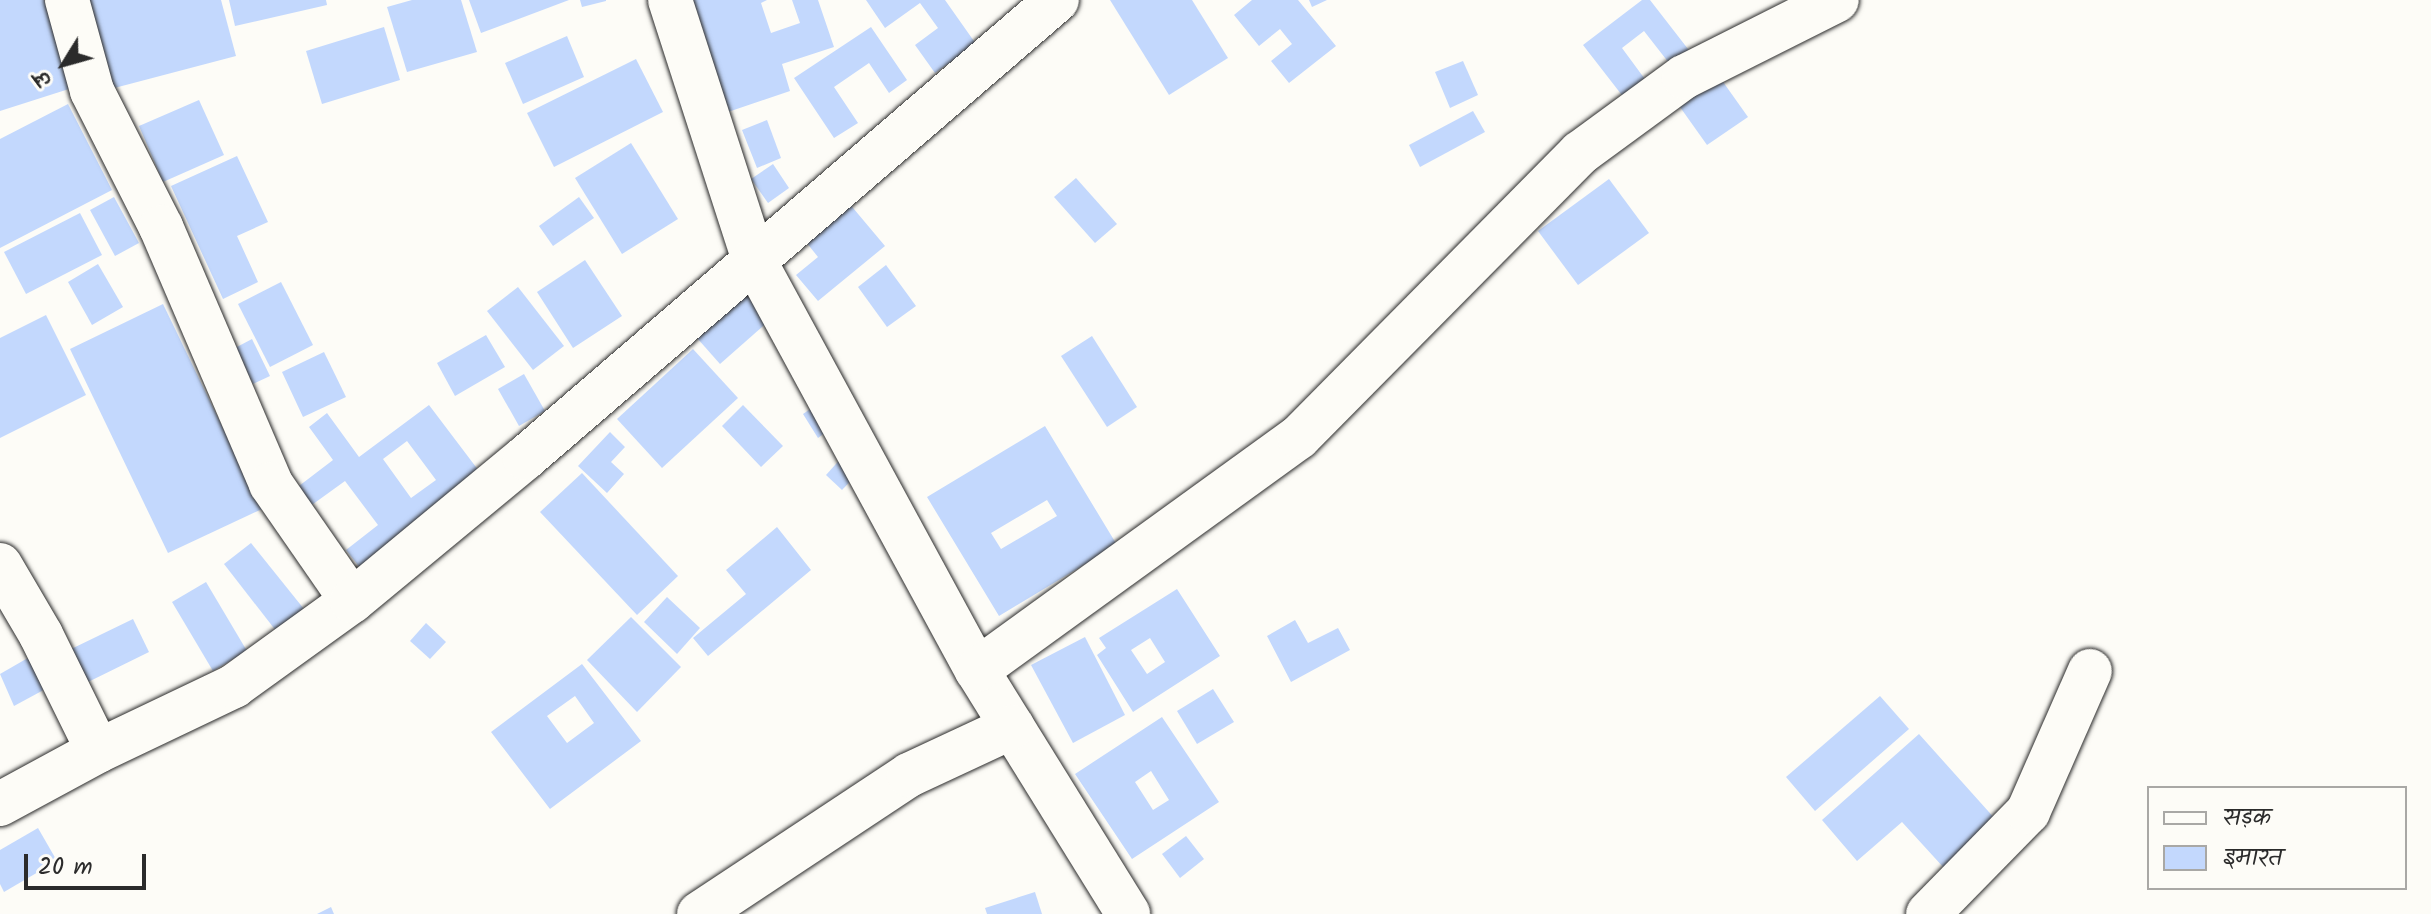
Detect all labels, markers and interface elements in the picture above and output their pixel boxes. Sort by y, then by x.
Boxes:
north arrow [24,24,104,104]
text: उ [26,63,63,95]
legend [2147,786,2407,890]
text: सड़क [2223,799,2271,838]
scale bar [28,838,150,888]
text: इमारत [2223,839,2282,878]
text: 20 m [38,848,93,887]

